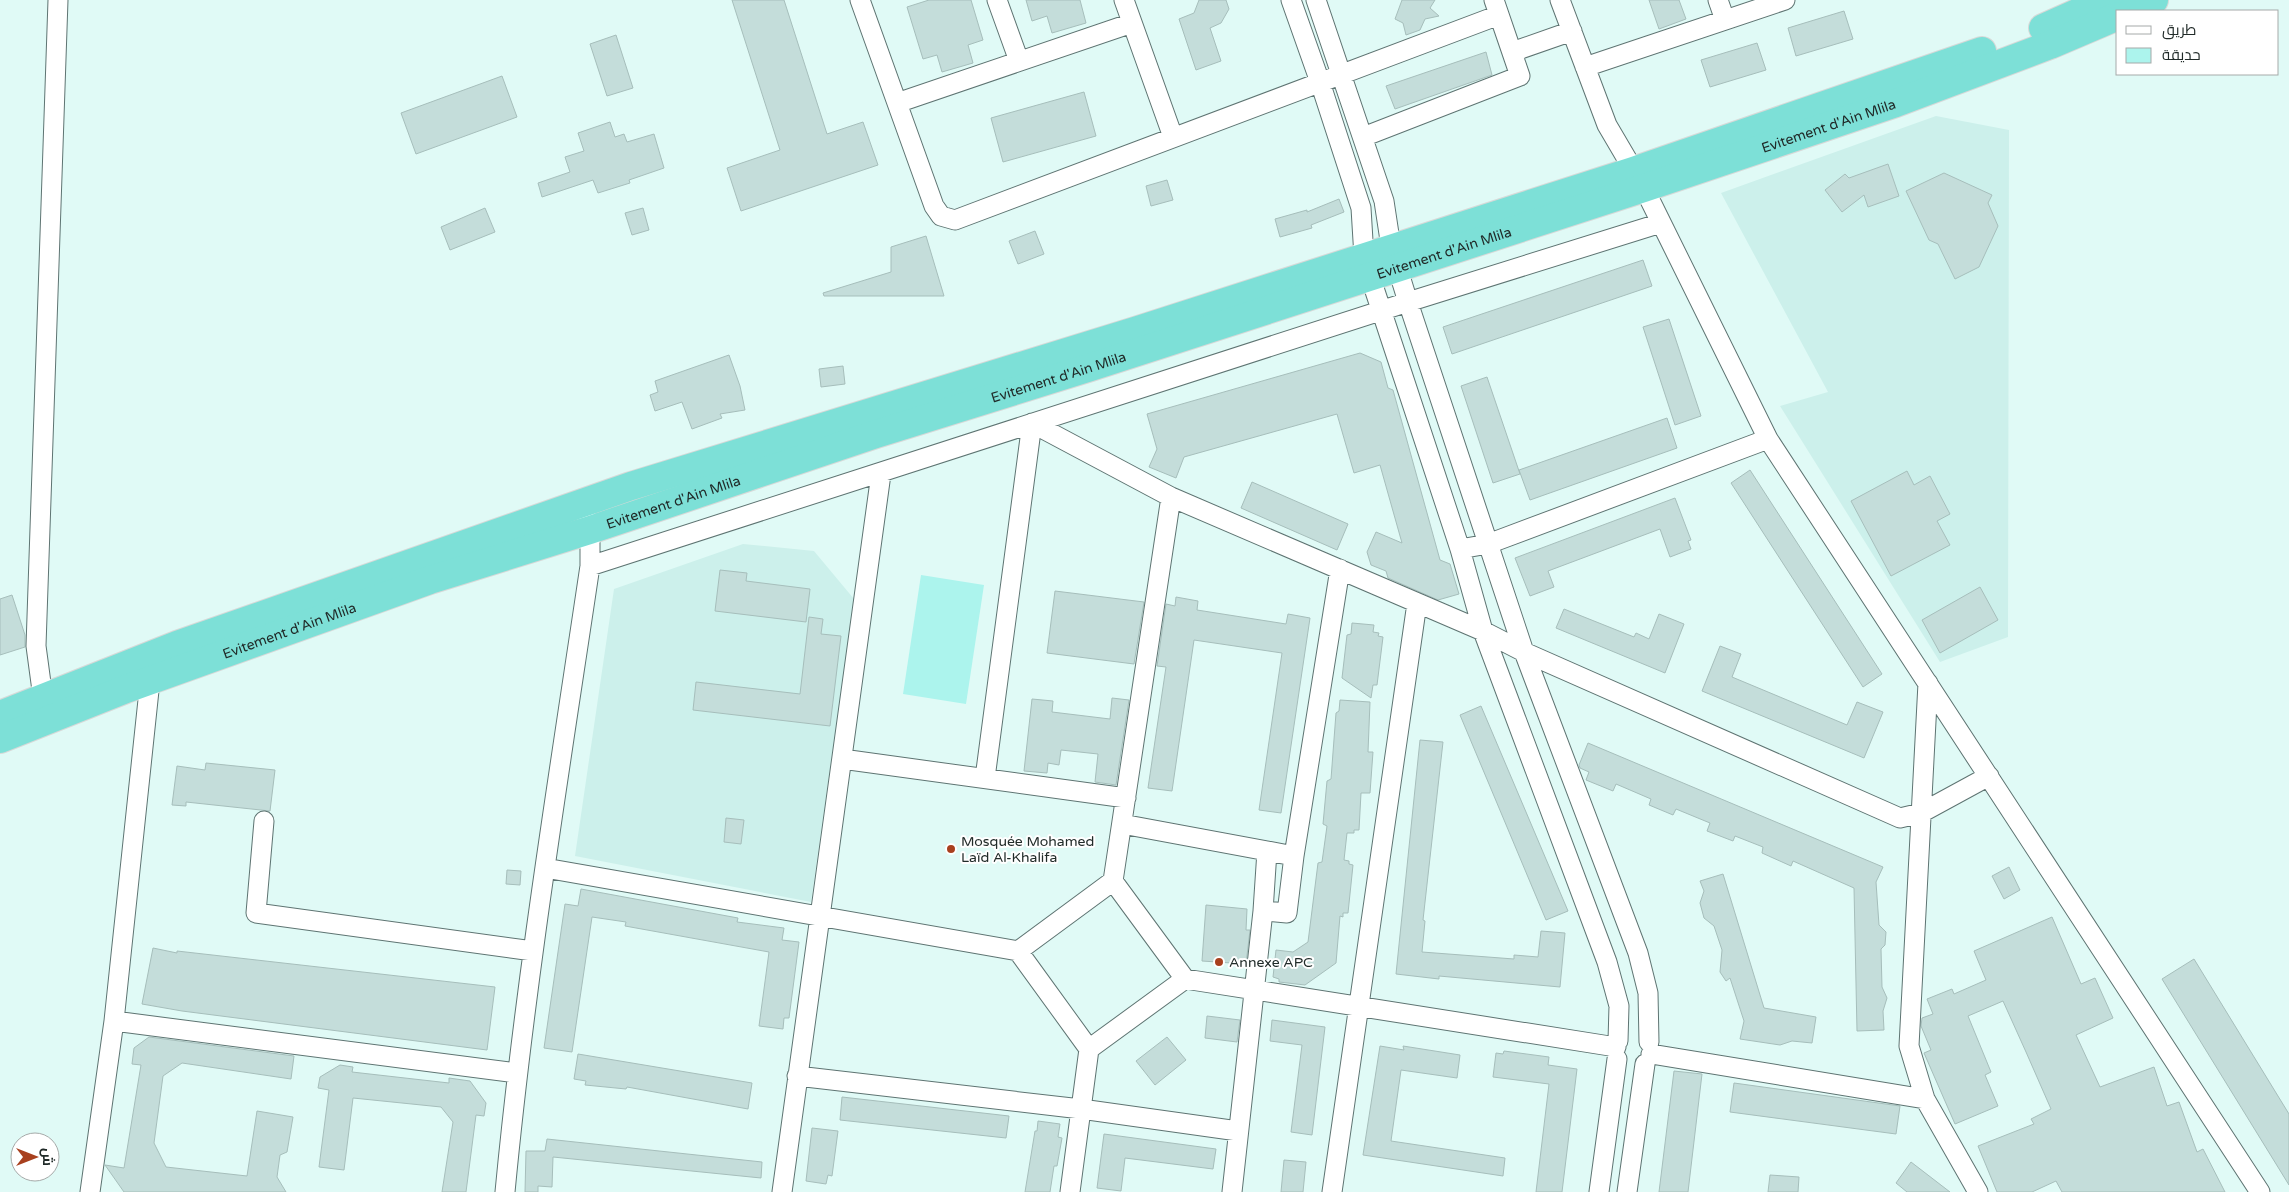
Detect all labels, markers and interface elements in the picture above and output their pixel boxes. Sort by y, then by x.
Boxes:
legend [2116,10,2279,75]
text: طريق [2162,21,2196,40]
text: حديقة [2162,46,2201,64]
street label: Evitement d'Ain Mlila [1759,95,1898,156]
street label: Evitement d'Ain Mlila [1374,223,1514,283]
street label: Evitement d'Ain Mlila [989,348,1128,406]
street label: Evitement d'Ain Mlila [604,472,743,532]
street label: Evitement d'Ain Mlila [220,599,358,662]
place label: Mosquée Mohamed Laïd Al-Khalifa [961,833,1094,866]
marker: Mosquée Mohamed Laïd Al-Khalifa [945,843,957,855]
place label: Annexe APC [1229,954,1313,971]
marker: Annexe APC [1213,956,1225,968]
north arrow [10,1132,60,1182]
text: ش [39,1148,56,1166]

